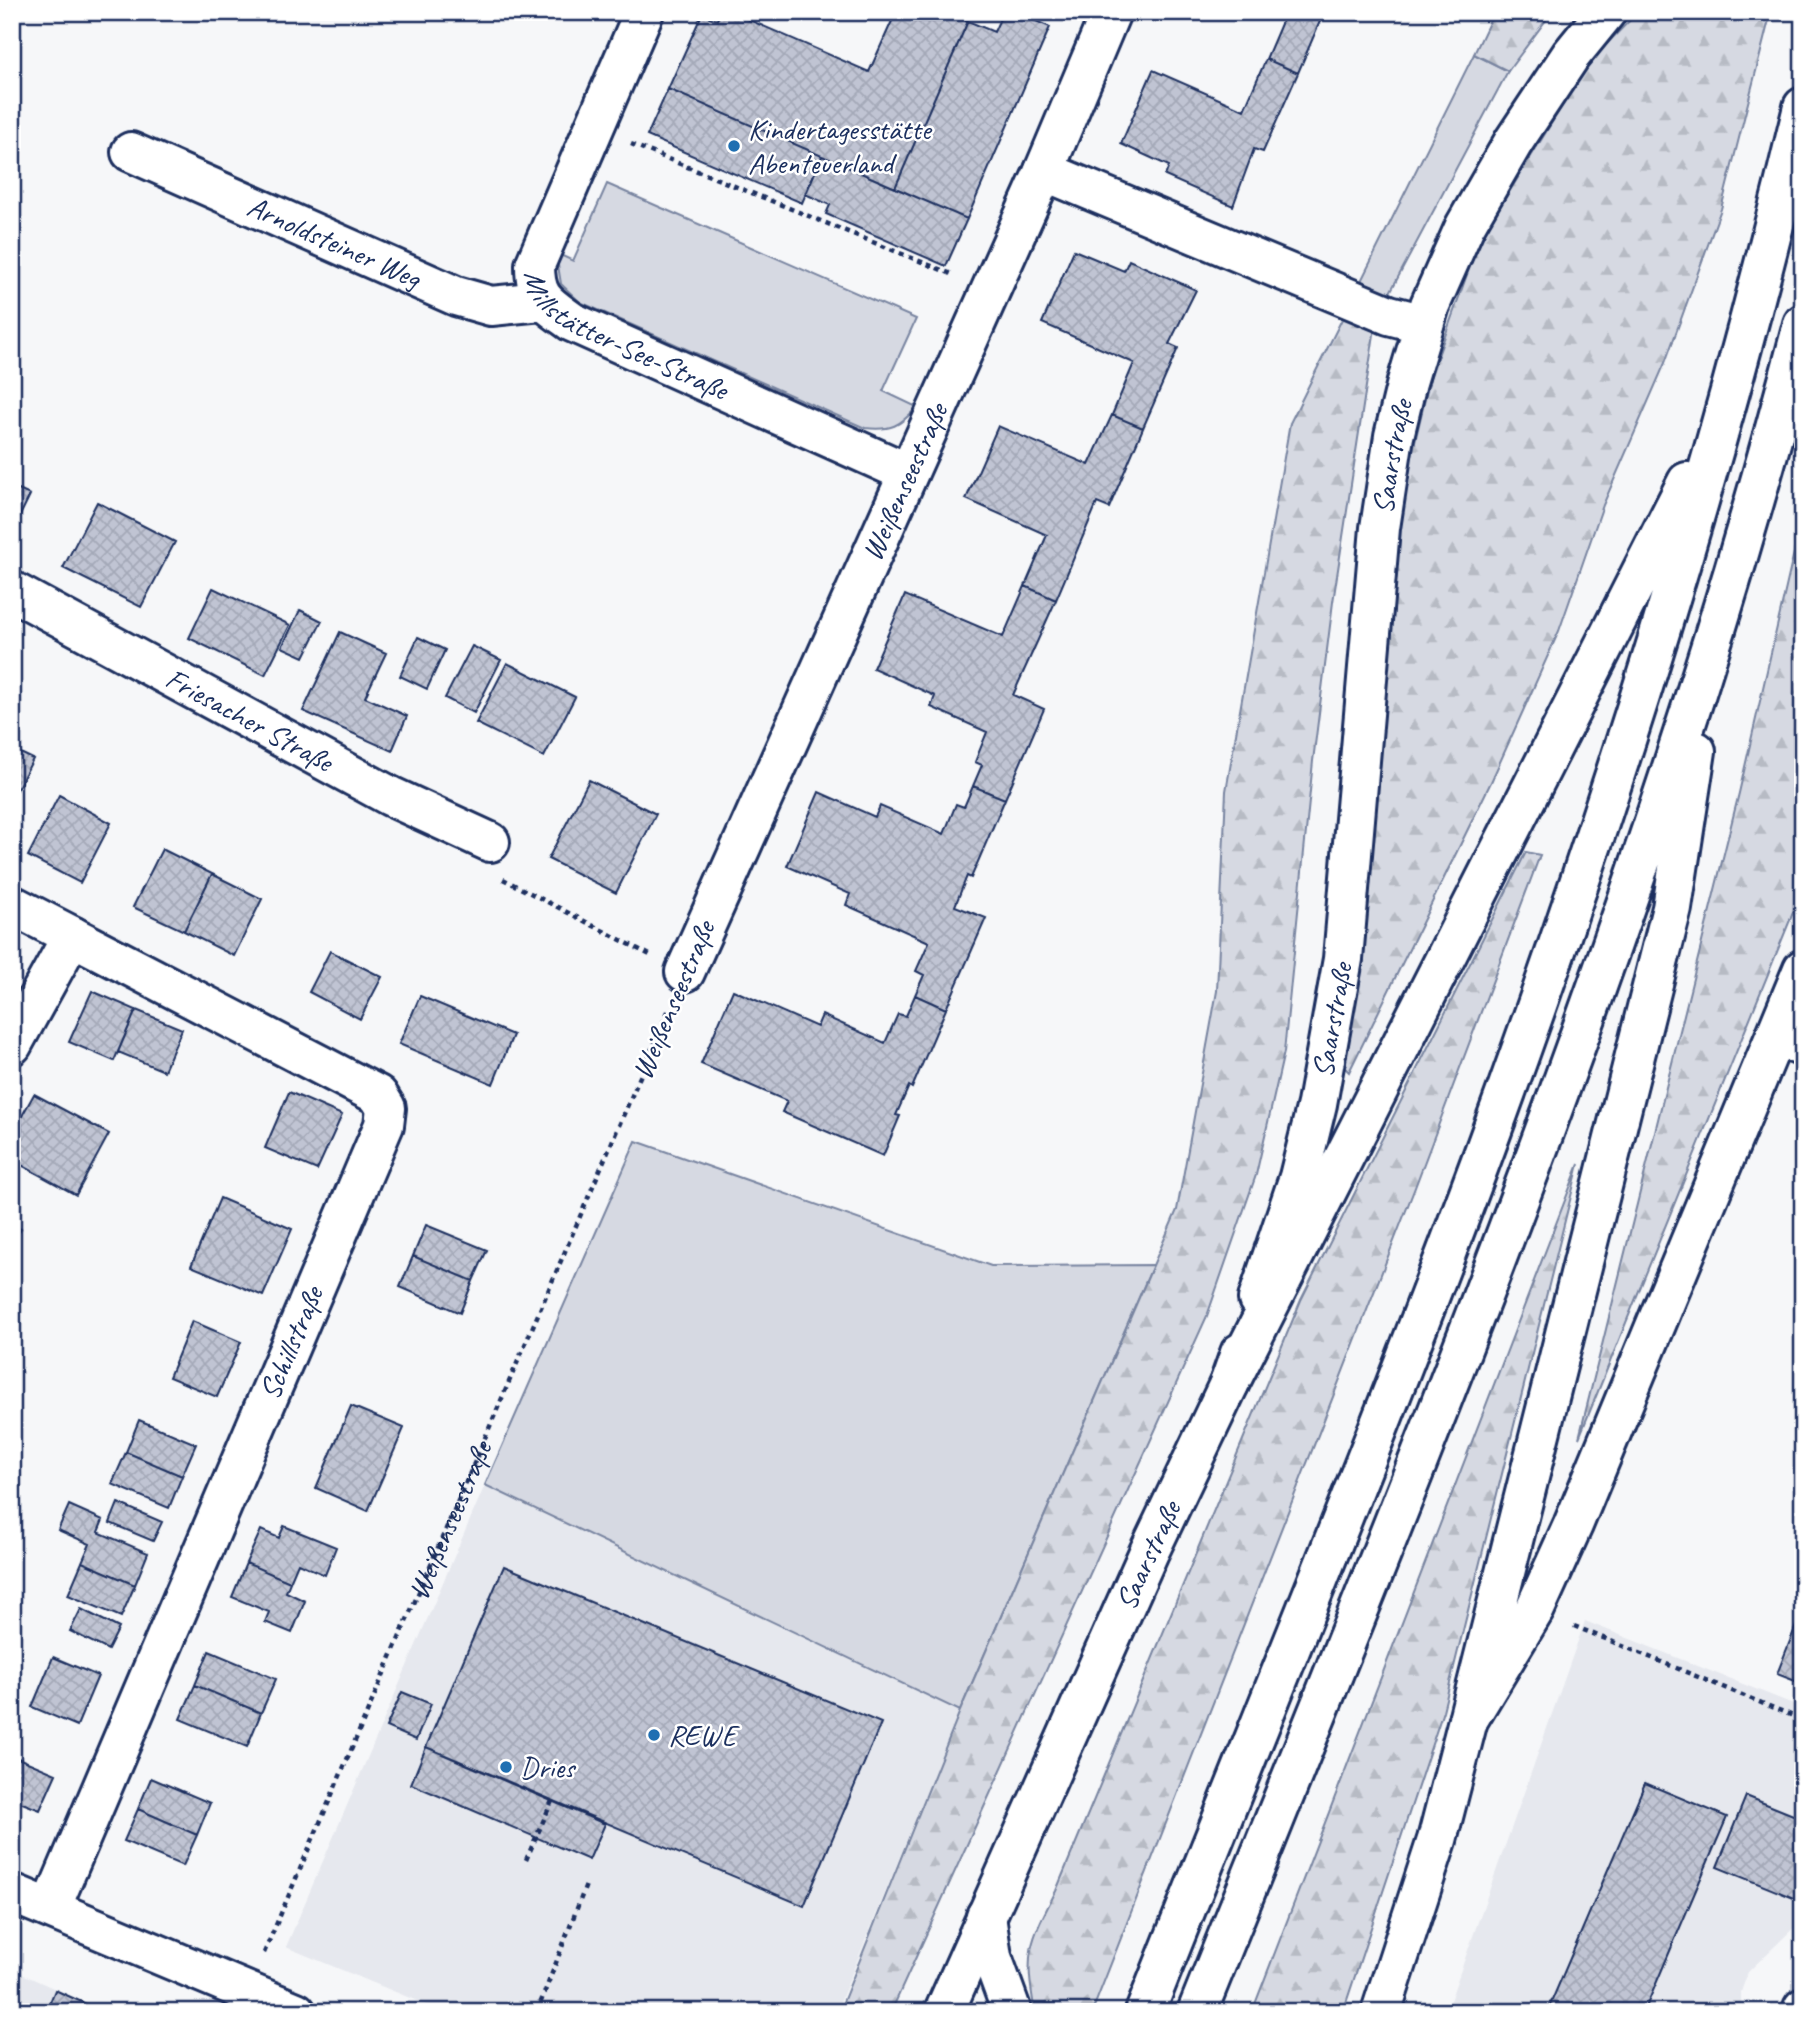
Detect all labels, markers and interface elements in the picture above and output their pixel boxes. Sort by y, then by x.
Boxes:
place label: Kindertagesstätte Abenteuerland [748,110,933,182]
marker: Kindertagesstätte Abenteuerland [726,138,742,154]
street label: Arnoldsteiner Weg [242,187,429,298]
street label: Millstätter-See-Straße [516,268,736,409]
street label: Saarstraße [1363,394,1422,516]
street label: Weißenseestraße [853,395,957,566]
street label: Friesacher Straße [159,659,341,781]
street label: Weißenseestraße [623,913,724,1085]
street label: Saarstraße [1303,958,1361,1080]
street label: Schillstraße [250,1279,333,1405]
street label: Weißenseestraße [399,1433,501,1605]
street label: Saarstraße [1107,1493,1190,1616]
place label: REWE [668,1716,740,1754]
marker: REWE [646,1727,662,1743]
place label: Dries [520,1748,577,1786]
marker: Dries [498,1759,514,1775]

